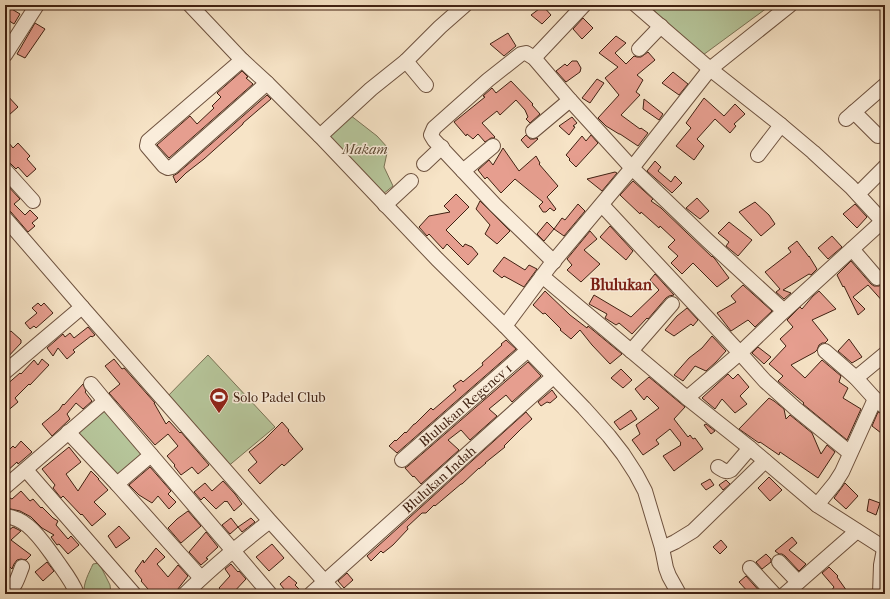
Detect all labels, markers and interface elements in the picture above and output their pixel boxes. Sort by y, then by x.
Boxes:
park label: Makam [341,141,388,158]
district label: Blulukan [590,275,653,294]
street label: Blulukan Regency 1 [415,360,516,450]
sports icon: Solo Padel Club [208,386,230,414]
place label: Solo Padel Club [233,389,326,406]
street label: Blulukan Indah [399,442,480,517]

